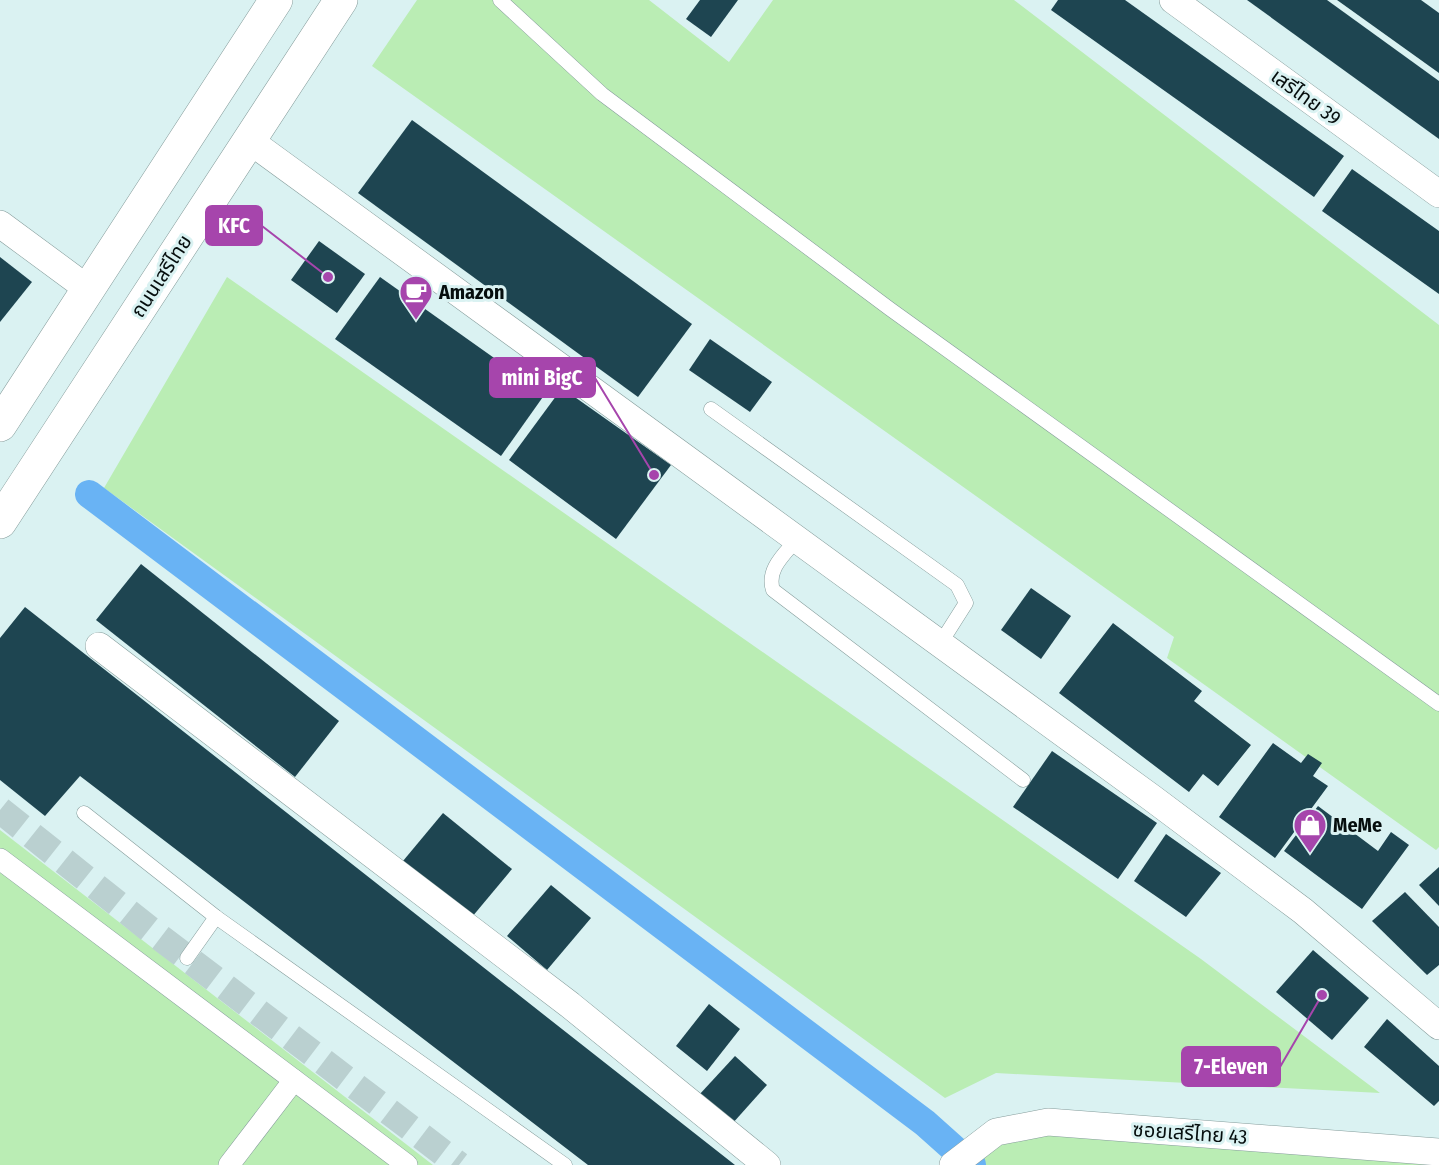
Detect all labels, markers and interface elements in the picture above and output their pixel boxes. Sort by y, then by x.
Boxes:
street label: เสรีไทย 39 [1266,64,1346,130]
callout: KFC [206,206,262,245]
text: KFC [218,213,250,239]
street label: ถนนเสรีไทย [125,230,197,322]
cafe icon: Amazon [398,274,434,321]
place label: Amazon [438,280,504,304]
callout: mini BigC [490,358,595,397]
text: mini BigC [502,365,582,391]
shop icon: MeMe [1292,807,1328,854]
place label: MeMe [1333,813,1382,837]
callout: 7-Eleven [1182,1047,1280,1086]
text: 7-Eleven [1194,1054,1268,1080]
street label: ซอยเสรีไทย 43 [1132,1117,1248,1149]

